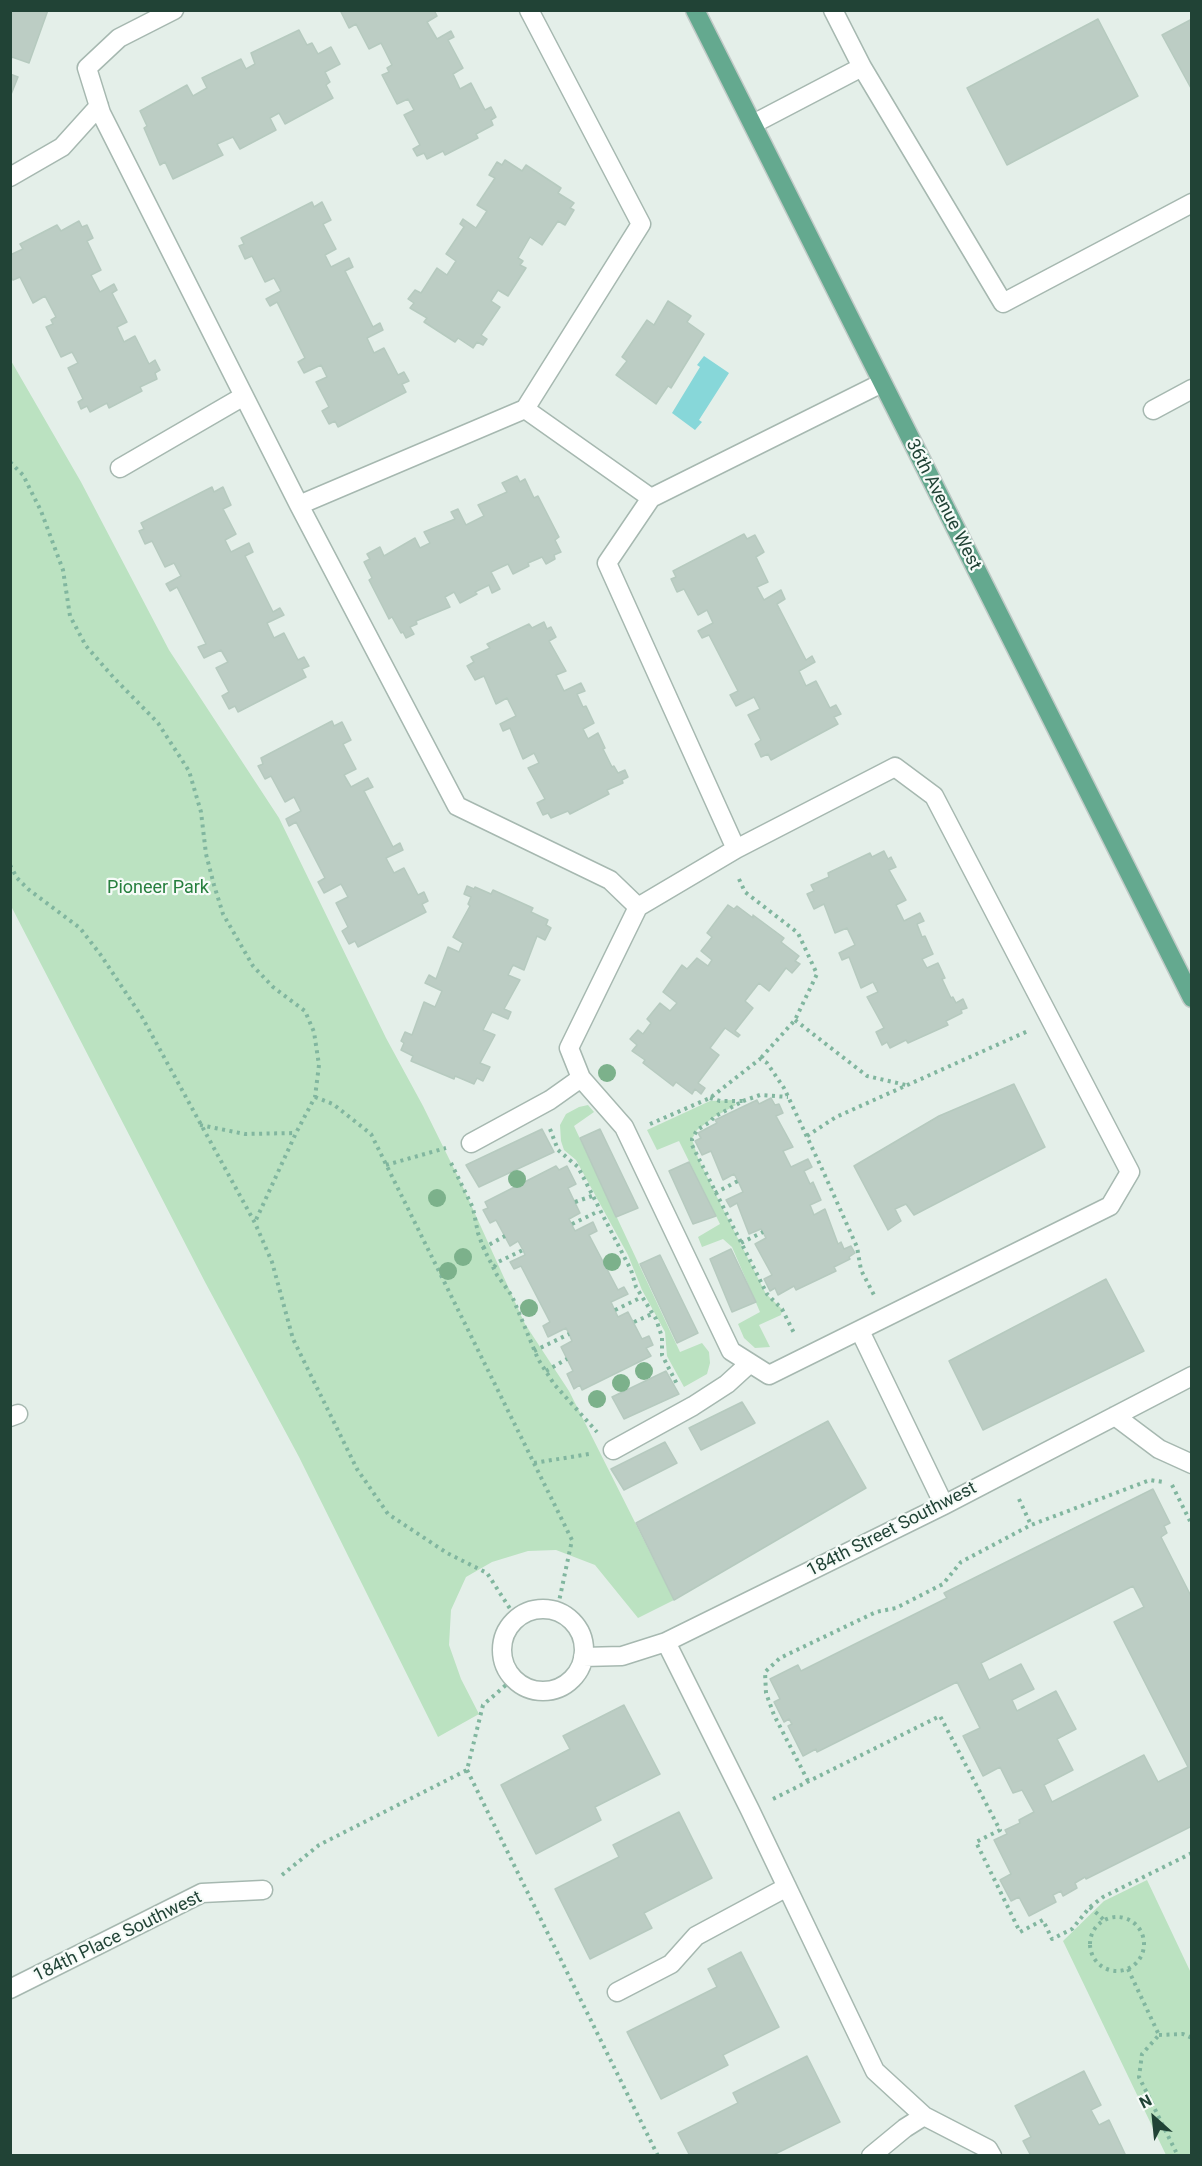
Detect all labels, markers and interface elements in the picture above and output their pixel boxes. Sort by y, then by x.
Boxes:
street label: 36th Avenue West [901,436,985,574]
park label: Pioneer Park [107,877,209,899]
street label: 184th Street Southwest [804,1478,980,1582]
street label: 184th Place Southwest [30,1887,206,1987]
north arrow [1124,2088,1184,2148]
text: N [1136,2090,1155,2113]

